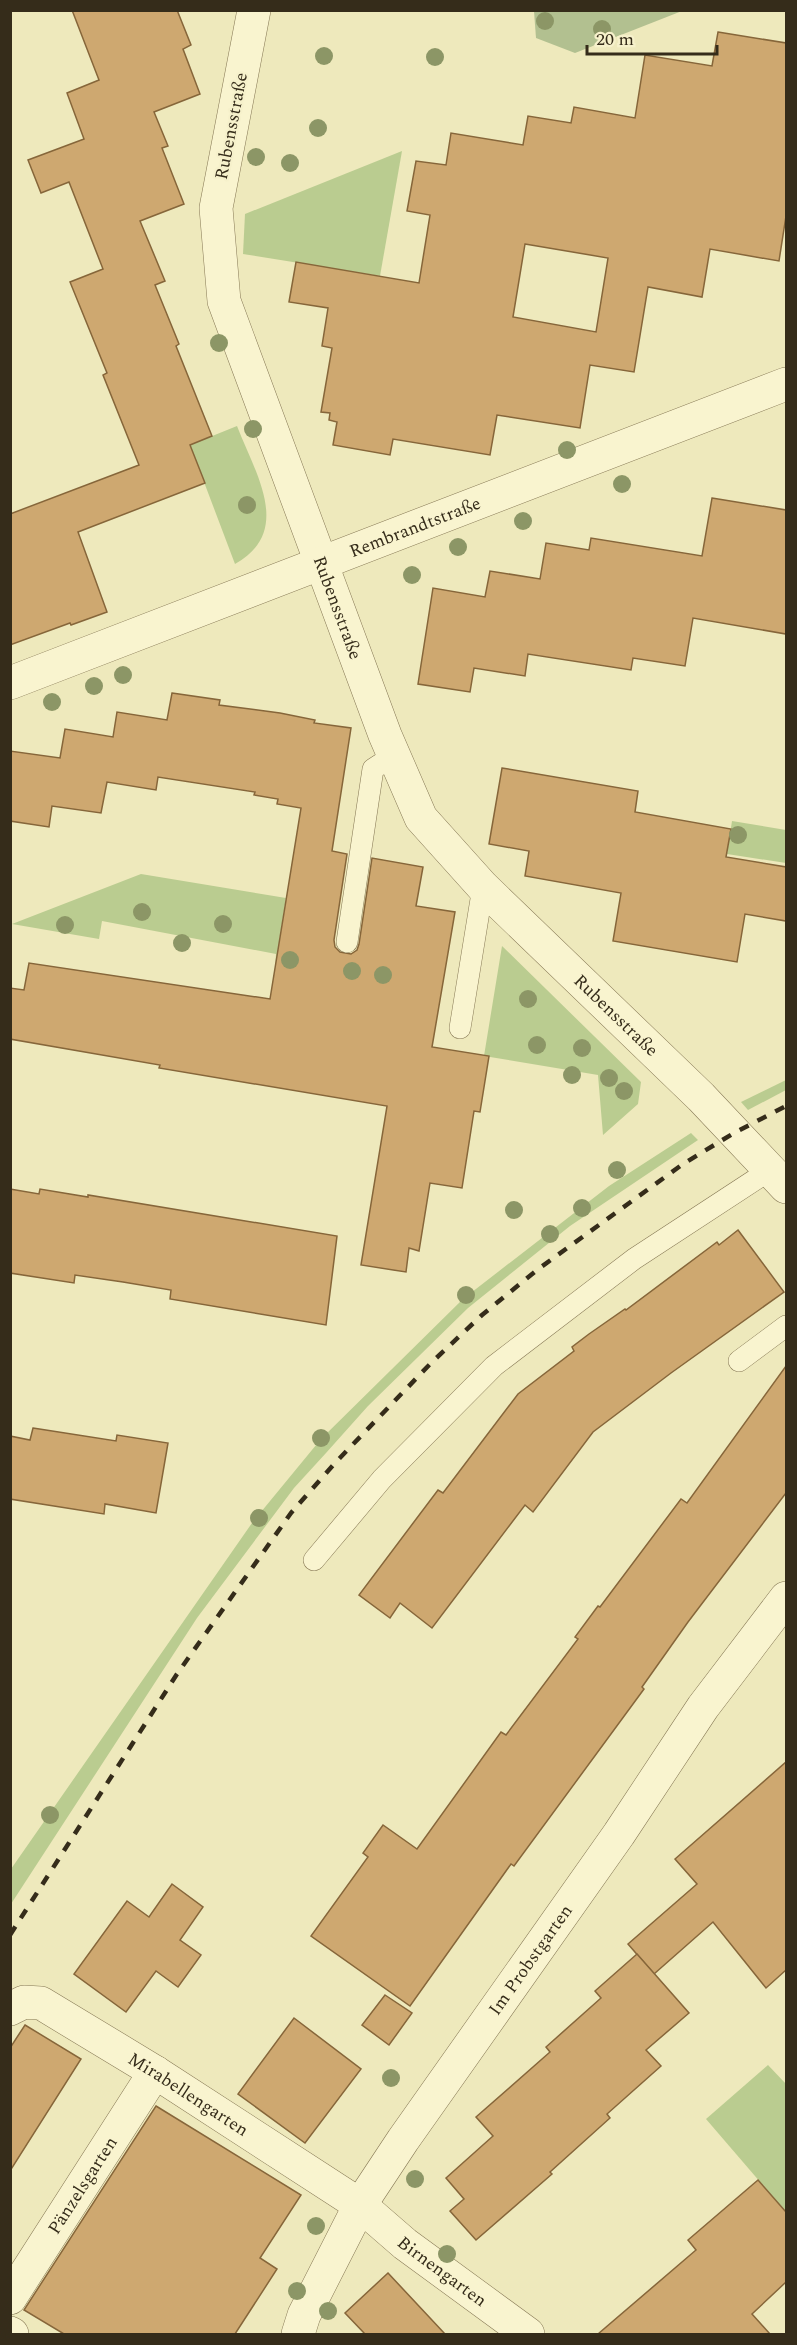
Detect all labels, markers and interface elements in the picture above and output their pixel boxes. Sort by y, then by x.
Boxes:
scale bar [587,18,718,56]
text: 20 m [596,26,634,53]
street label: Rubensstraße [208,70,255,182]
street label: Rembrandtstraße [345,490,485,565]
street label: Rubensstraße [306,552,369,664]
street label: Rubensstraße [567,968,664,1063]
street label: Im Probstgarten [482,1899,579,2021]
street label: Mirabellengarten [123,2046,254,2143]
street label: Pänzelsgarten [41,2131,124,2240]
street label: Birnengarten [391,2230,492,2314]

